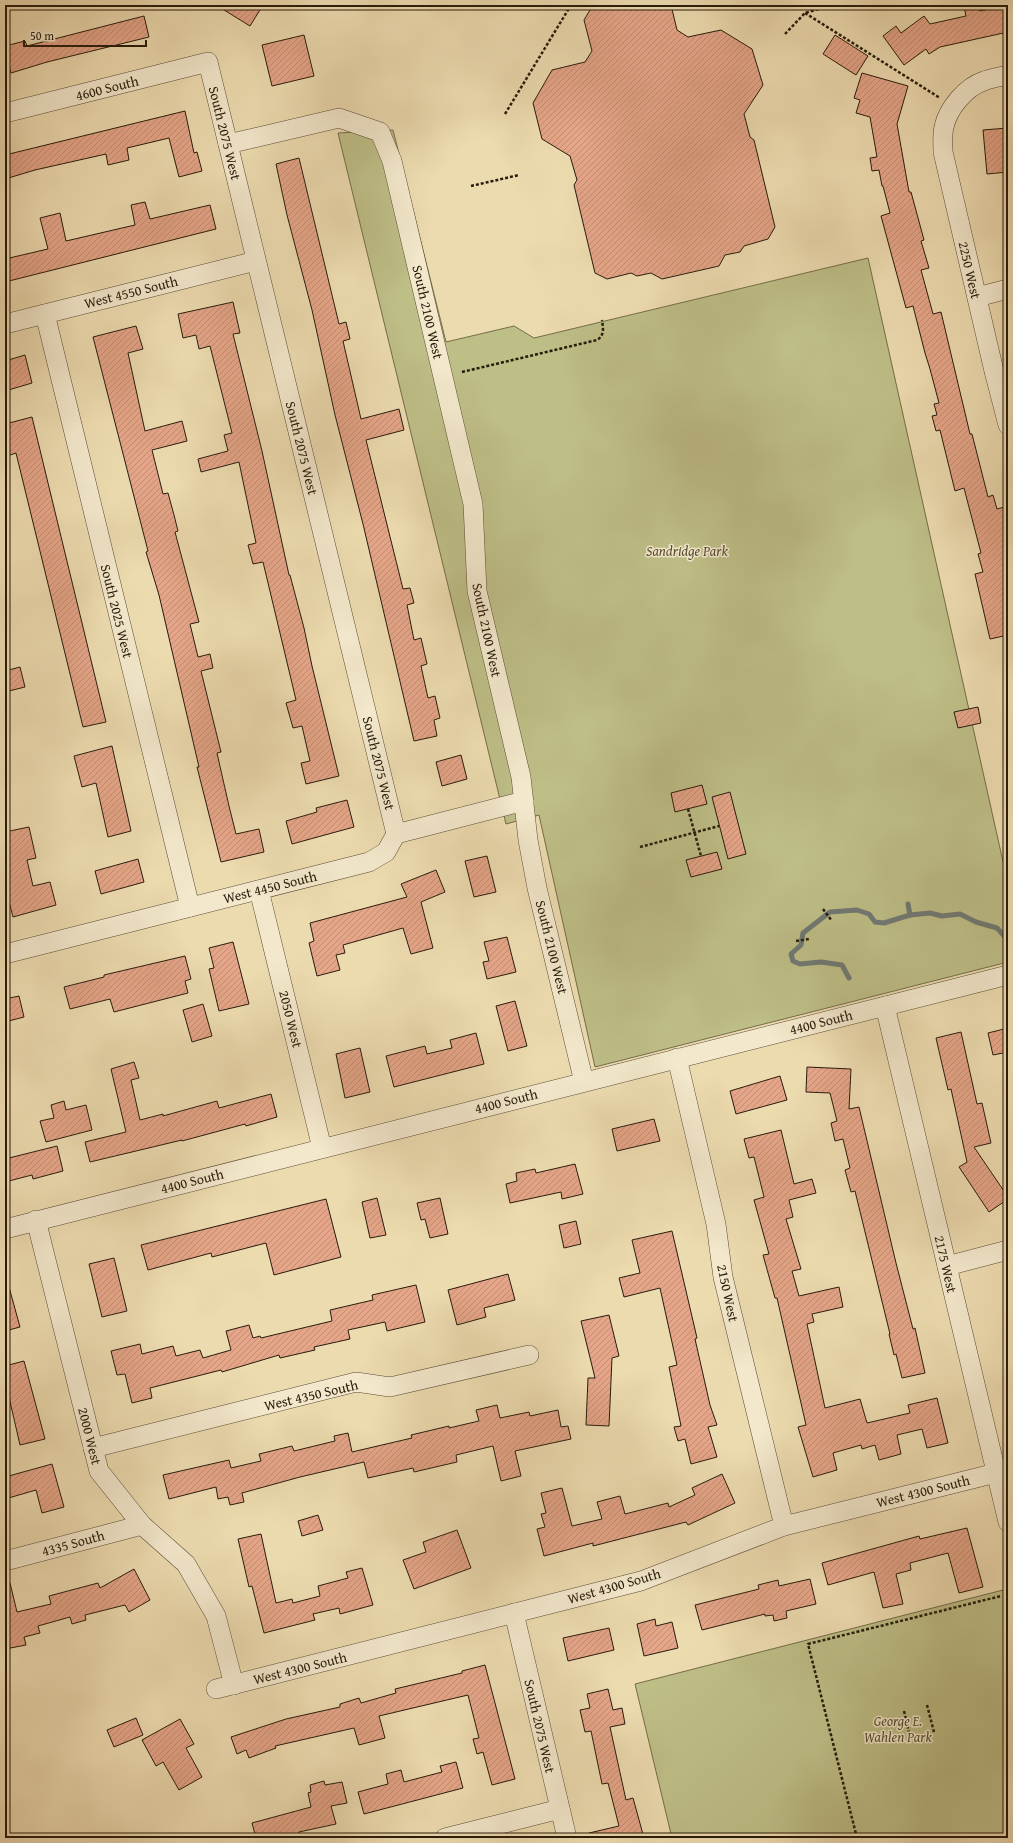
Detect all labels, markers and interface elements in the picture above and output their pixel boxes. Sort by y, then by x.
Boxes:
scale bar [24,22,146,48]
text: 50 m [30,27,54,44]
street label: 4600 South [73,70,141,105]
street label: South 2075 West [204,84,246,182]
street label: 2250 West [954,239,986,301]
street label: South 2100 West [407,263,449,361]
street label: West 4550 South [82,271,180,313]
street label: South 2075 West [281,399,323,497]
park label: Sandridge Park [646,541,728,561]
street label: South 2025 West [96,562,138,660]
street label: South 2100 West [467,581,507,679]
street label: South 2075 West [358,714,400,812]
street label: West 4450 South [221,866,319,908]
street label: South 2100 West [531,898,573,996]
street label: 2050 West [274,988,308,1050]
street label: 4400 South [787,1004,855,1039]
street label: 4400 South [472,1083,540,1118]
street label: 4400 South [158,1163,226,1198]
street label: 2175 West [930,1233,962,1295]
street label: 2150 West [712,1262,744,1324]
street label: West 4350 South [262,1374,360,1416]
street label: 2000 West [73,1405,107,1467]
street label: West 4300 South [874,1470,972,1512]
street label: 4335 South [39,1525,107,1561]
street label: West 4300 South [565,1563,663,1609]
street label: West 4300 South [251,1647,349,1689]
street label: South 2075 West [519,1677,561,1775]
park label: George E. Wahlen Park [864,1711,933,1747]

